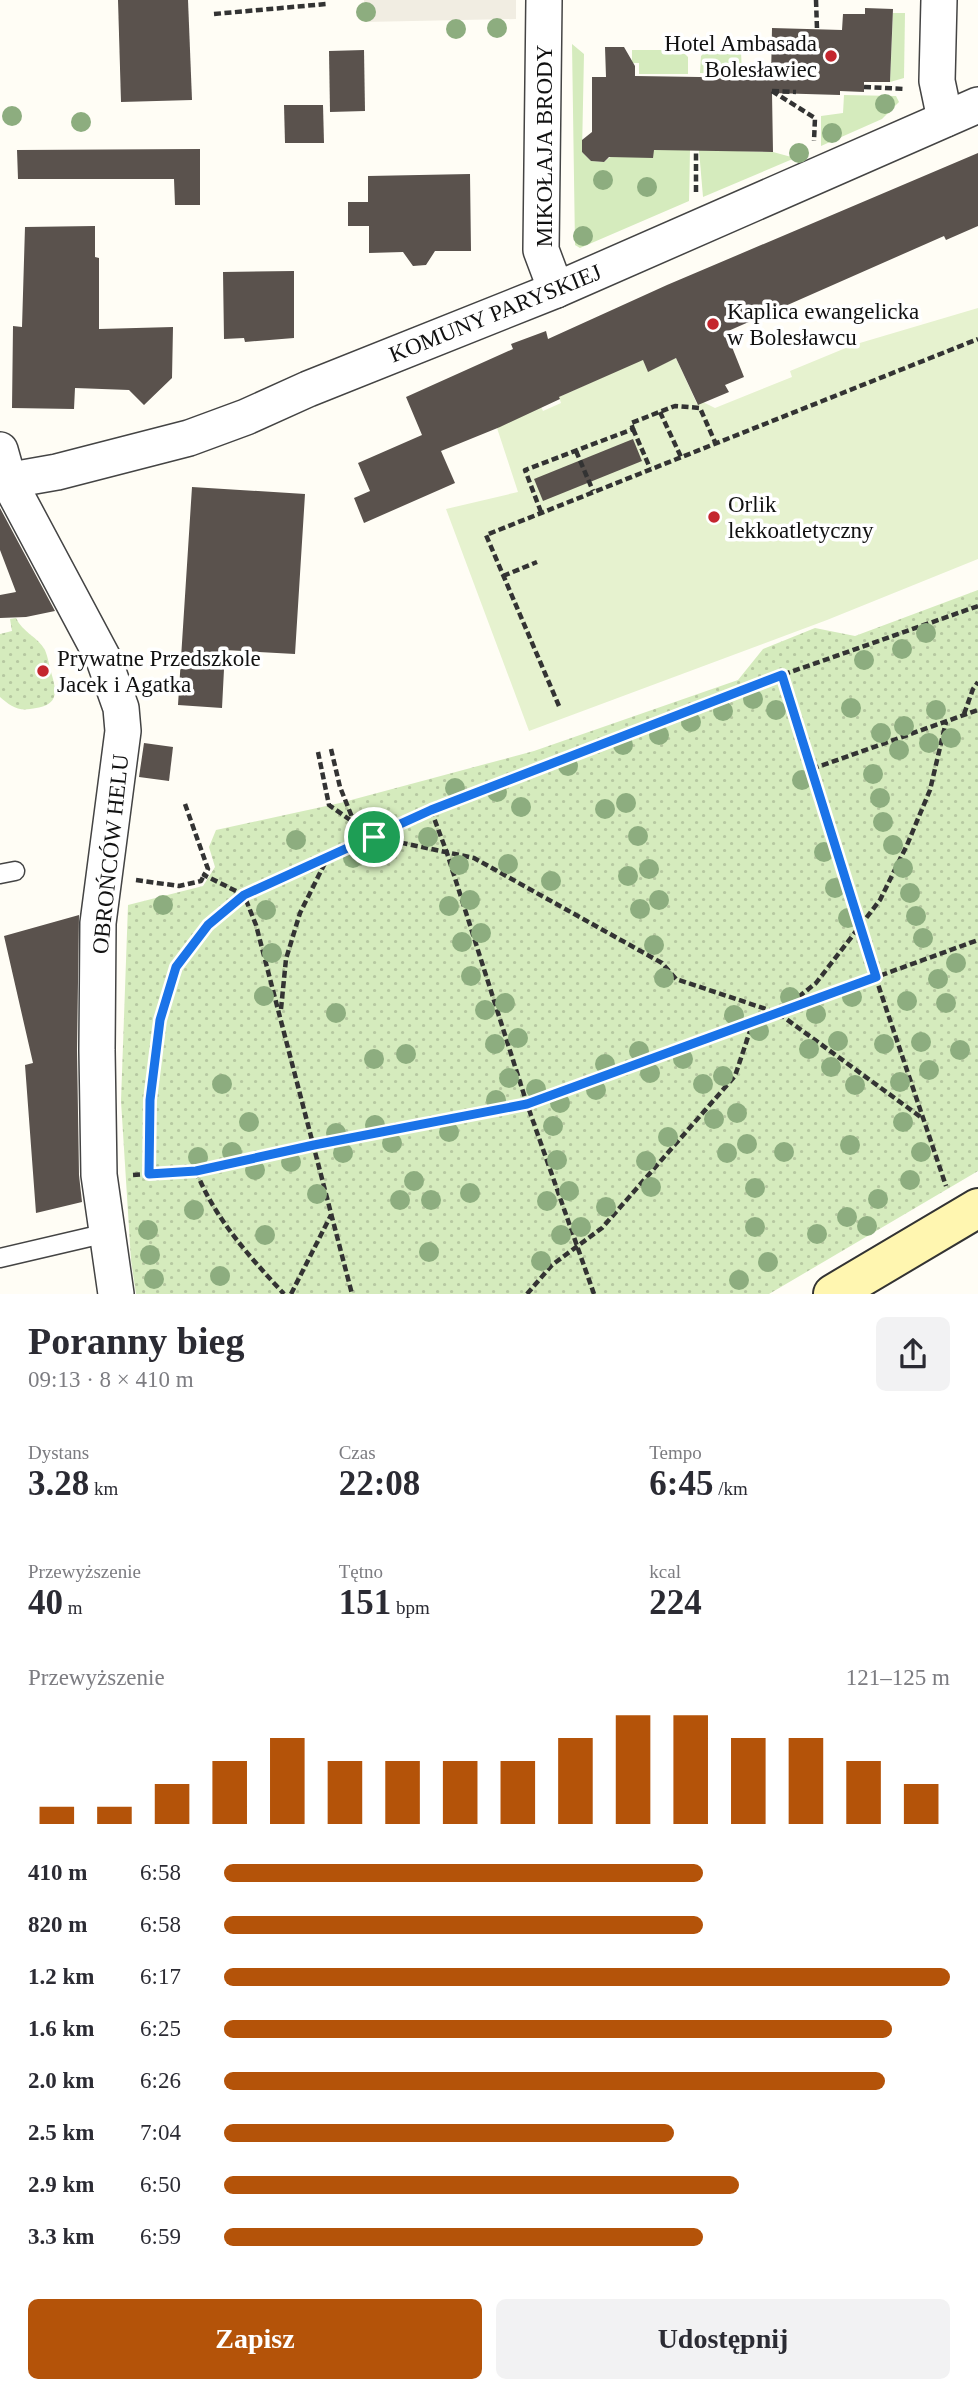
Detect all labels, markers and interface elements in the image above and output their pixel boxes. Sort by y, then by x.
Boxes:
place label: Hotel Ambasada Bolesławiec [664,31,817,82]
street label: MIKOŁAJA BRODY [532,44,557,247]
marker: Hotel Ambasada Bolesławiec [823,48,839,64]
street label: KOMUNY PARYSKIEJ [386,259,605,367]
place label: Kaplica ewangelicka w Bolesławcu [727,299,919,350]
marker: Kaplica ewangelicka w Bolesławcu [705,316,721,332]
place label: Orlik lekkoatletyczny [728,492,874,543]
marker: Orlik lekkoatletyczny [706,509,722,525]
place label: Prywatne Przedszkole Jacek i Agatka [57,646,261,697]
marker: Prywatne Przedszkole Jacek i Agatka [35,663,51,679]
street label: OBROŃCÓW HELU [87,752,133,955]
pin [344,807,404,867]
icon: arrive [355,818,393,856]
button: share [876,1317,950,1391]
text: Poranny bieg [28,1320,244,1362]
text: 09:13 · 8 × 410 m [28,1367,194,1392]
text: Dystans [28,1442,89,1463]
text: Czas [339,1442,376,1463]
text: Tempo [649,1442,702,1463]
text: 3.28 [28,1464,89,1503]
text: 22:08 [339,1464,420,1503]
text: 6:45 [649,1464,713,1503]
text: km [89,1478,118,1499]
text: /km [713,1478,748,1499]
text: Przewyższenie [28,1561,141,1582]
text: Tętno [339,1561,383,1582]
text: kcal [649,1561,681,1582]
text: 40 [28,1583,63,1622]
text: 151 [339,1583,391,1622]
text: 224 [649,1583,702,1622]
text: m [63,1597,83,1618]
text: bpm [391,1597,430,1618]
text: Przewyższenie [28,1665,165,1690]
text: 121–125 m [846,1665,950,1690]
text: 410 m [28,1860,87,1885]
text: 6:58 [140,1860,181,1885]
text: 820 m [28,1912,87,1937]
text: 6:58 [140,1912,181,1937]
text: 1.2 km [28,1964,94,1989]
text: 6:17 [140,1964,181,1989]
text: 1.6 km [28,2016,94,2041]
text: 6:25 [140,2016,181,2041]
text: 2.0 km [28,2068,94,2093]
text: 6:26 [140,2068,181,2093]
text: 2.5 km [28,2120,94,2145]
text: 7:04 [140,2120,181,2145]
text: 2.9 km [28,2172,94,2197]
text: 6:50 [140,2172,181,2197]
text: 3.3 km [28,2224,94,2249]
text: 6:59 [140,2224,181,2249]
button: Zapisz [28,2299,482,2379]
button: Udostępnij [496,2299,950,2379]

